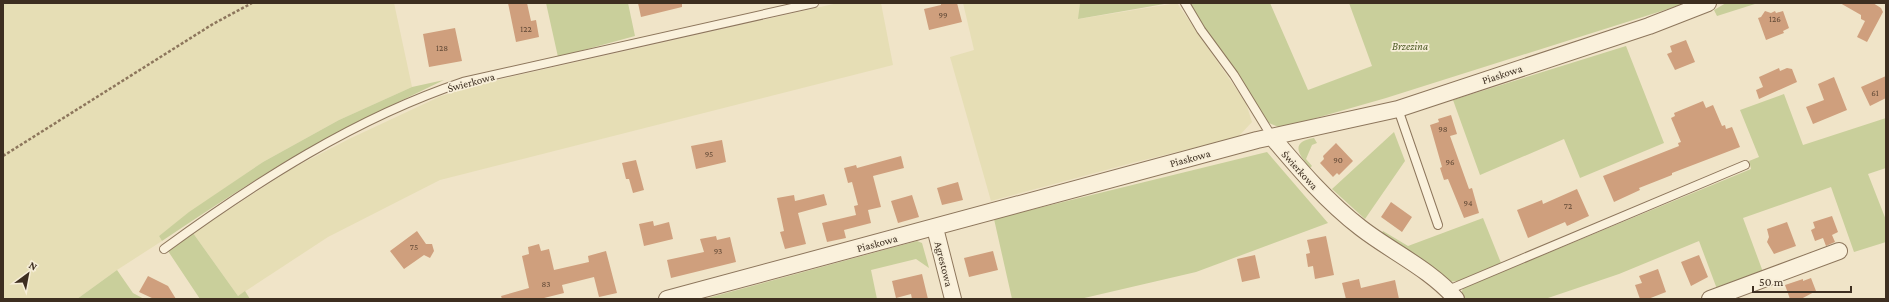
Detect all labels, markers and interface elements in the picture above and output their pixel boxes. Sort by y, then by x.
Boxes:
house number: 99 [938,10,948,20]
house number: 126 [1769,14,1781,24]
house number: 122 [520,24,532,34]
park label: Brzezina [1392,40,1428,52]
house number: 128 [436,43,448,53]
street label: Piaskowa [1480,62,1524,86]
street label: Świerkowa [446,70,496,94]
house number: 61 [1871,88,1879,98]
house number: 98 [1438,124,1448,134]
street label: Piaskowa [1168,147,1212,169]
street label: Świerkowa [1279,148,1321,192]
house number: 95 [705,149,713,159]
house number: 90 [1333,155,1343,165]
house number: 96 [1445,157,1455,167]
house number: 94 [1463,198,1473,208]
house number: 72 [1564,201,1572,211]
street label: Piaskowa [855,232,899,254]
street label: Agrestowa [932,240,955,288]
house number: 75 [410,242,418,252]
house number: 93 [714,246,722,256]
north arrow [8,254,48,294]
text: N [27,258,40,273]
scale bar [1753,268,1851,294]
text: 50 m [1759,275,1784,289]
house number: 83 [542,279,550,289]

